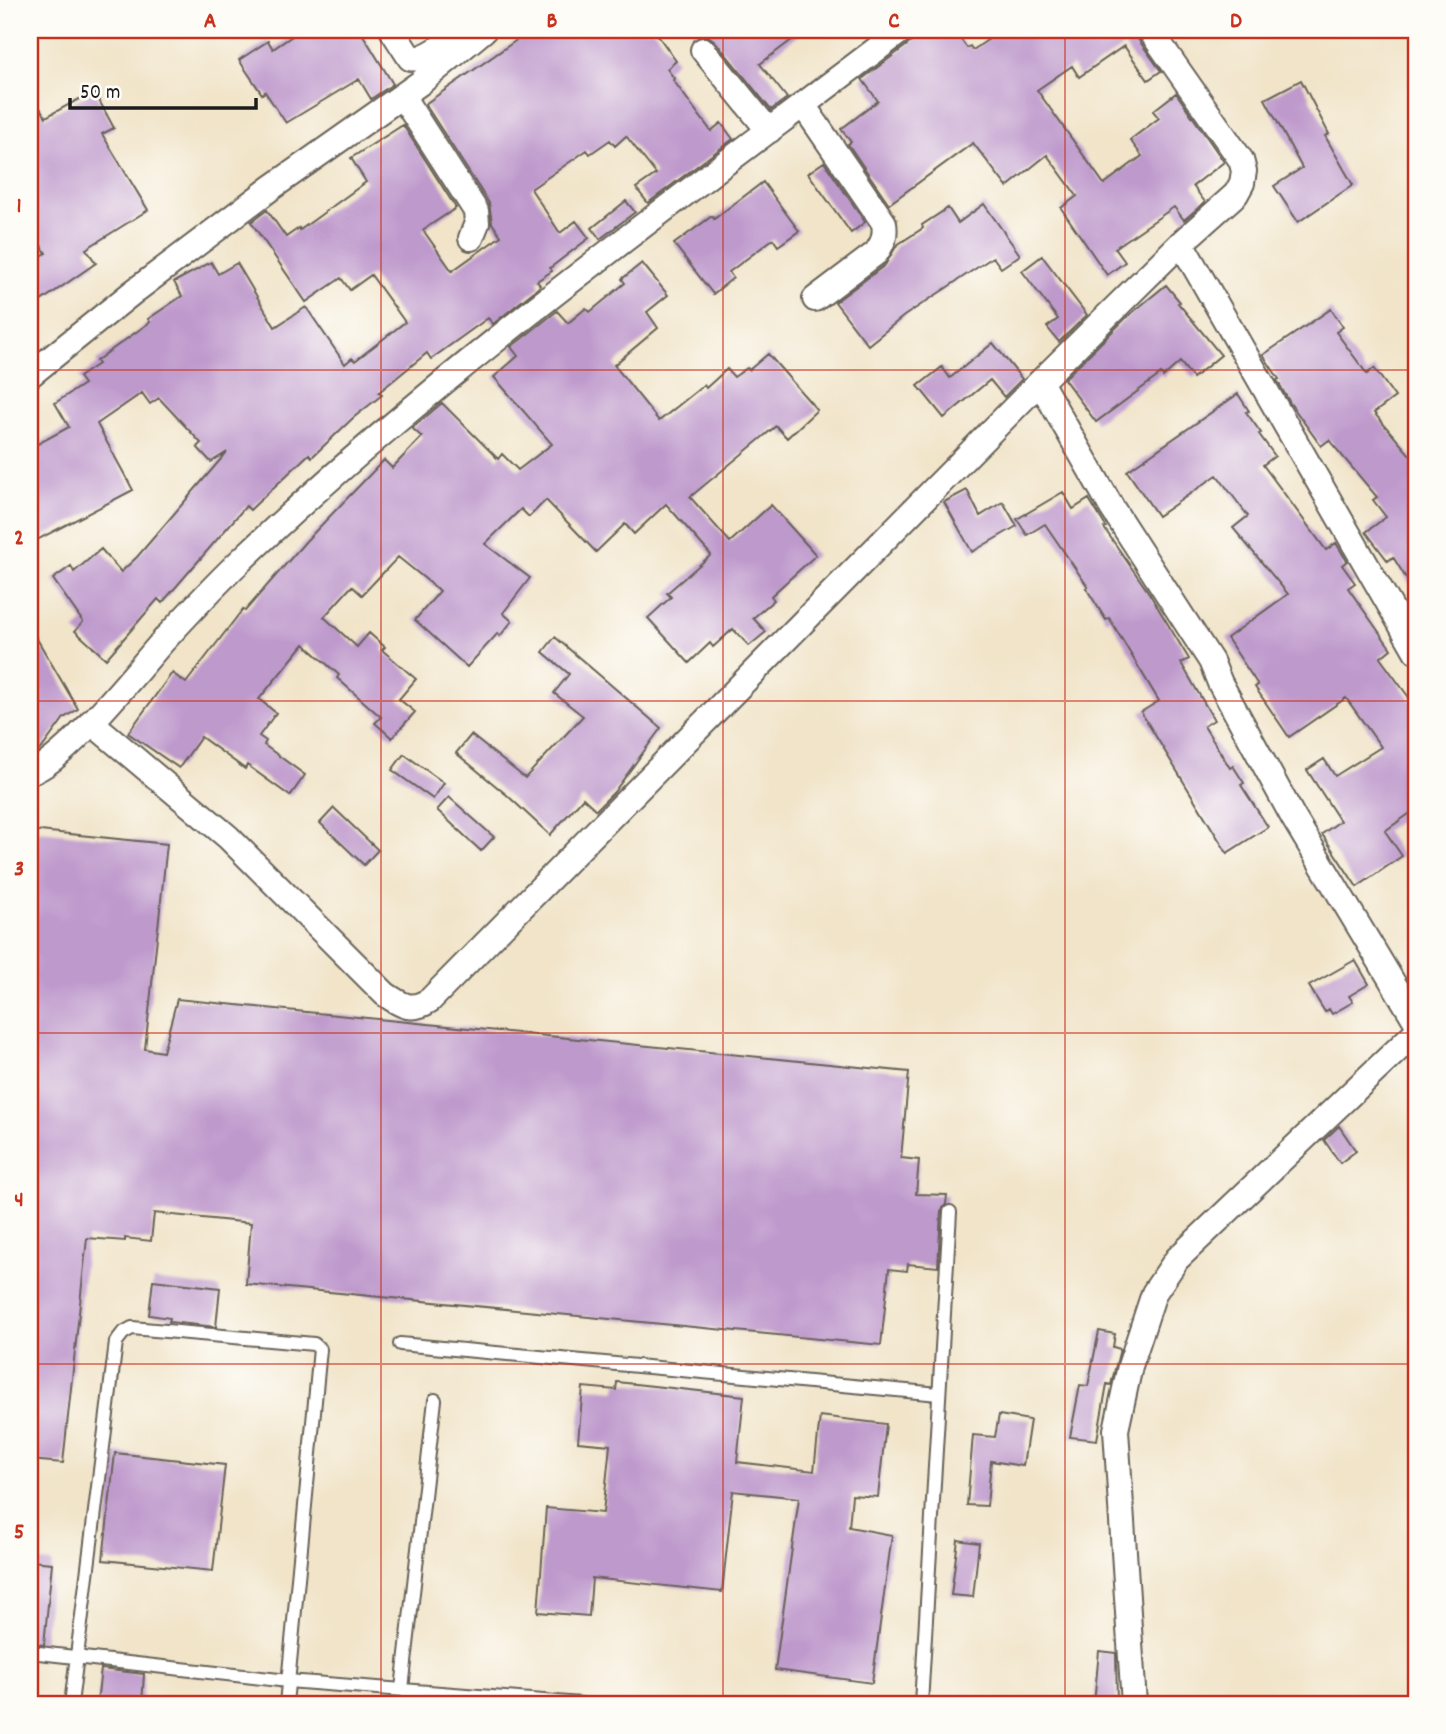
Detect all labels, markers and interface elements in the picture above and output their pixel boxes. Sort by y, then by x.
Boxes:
text: A [204,6,216,39]
text: B [547,6,558,39]
text: C [888,6,900,39]
text: D [1230,6,1242,39]
scale bar [70,66,256,110]
text: 50 m [80,79,120,109]
text: 1 [16,191,22,224]
text: 2 [14,523,24,556]
text: 3 [14,854,24,887]
text: 4 [14,1185,24,1218]
text: 5 [14,1517,24,1550]

